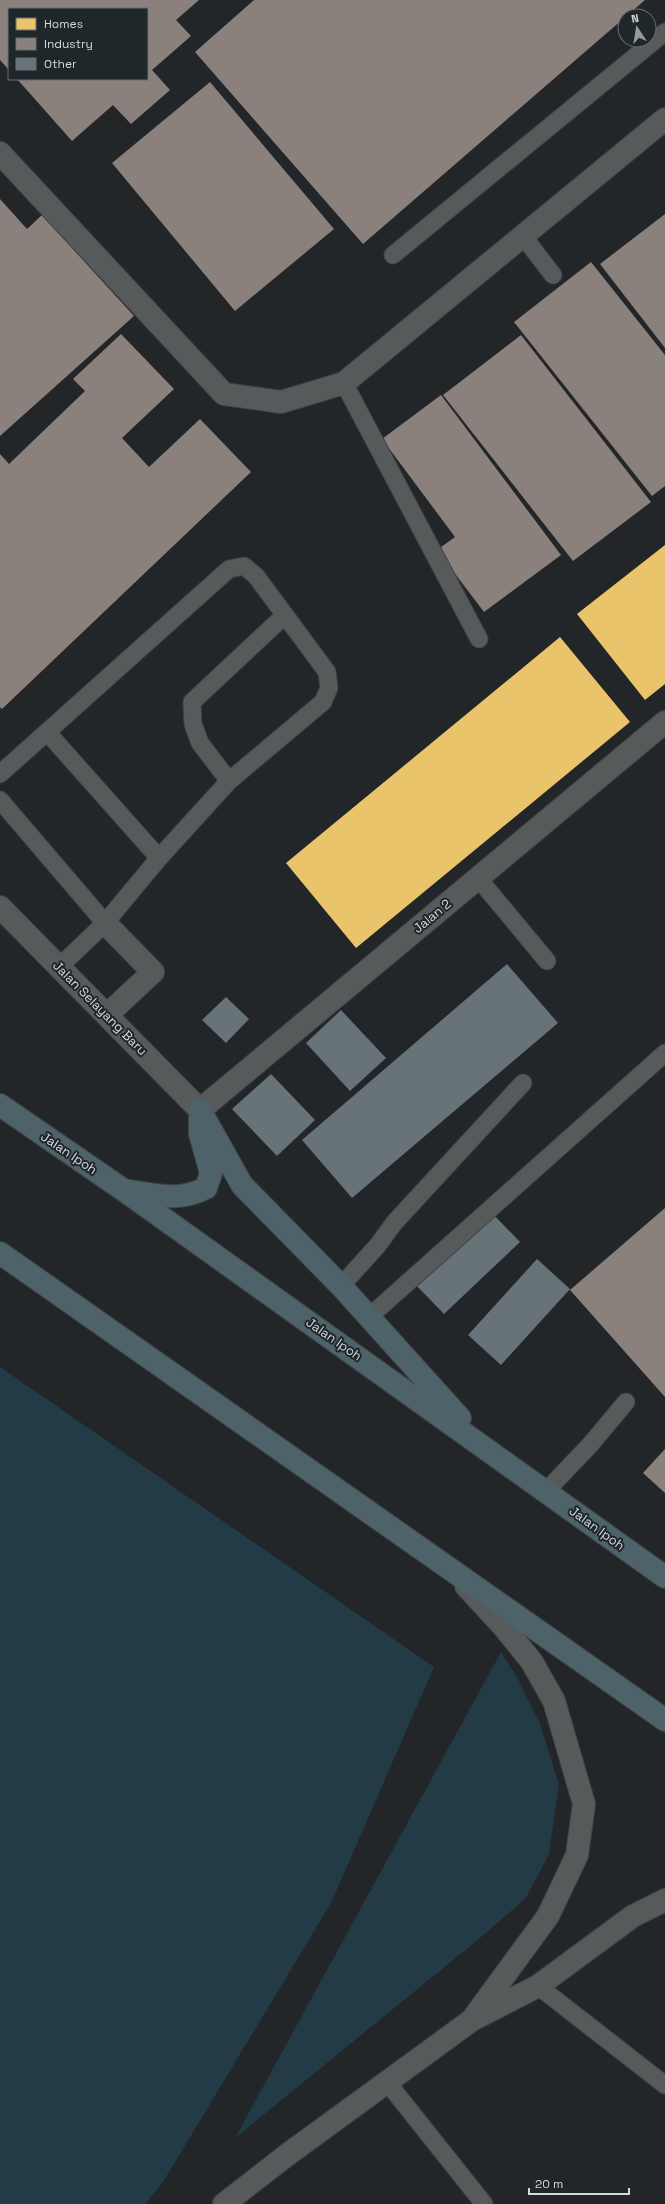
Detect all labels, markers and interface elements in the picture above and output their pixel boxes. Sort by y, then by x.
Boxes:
legend [8,8,148,80]
north arrow [617,8,657,48]
text: N [630,11,640,26]
text: Homes [44,16,83,32]
text: Industry [44,36,93,52]
text: Other [44,56,77,72]
street label: Jalan 2 [409,895,455,937]
street label: Jalan Selayang Baru [49,957,151,1059]
street label: Jalan Ipoh [38,1128,100,1178]
street label: Jalan Ipoh [303,1314,365,1364]
street label: Jalan Ipoh [566,1502,628,1554]
scale bar [529,2170,629,2196]
text: 20 m [535,2176,563,2192]

